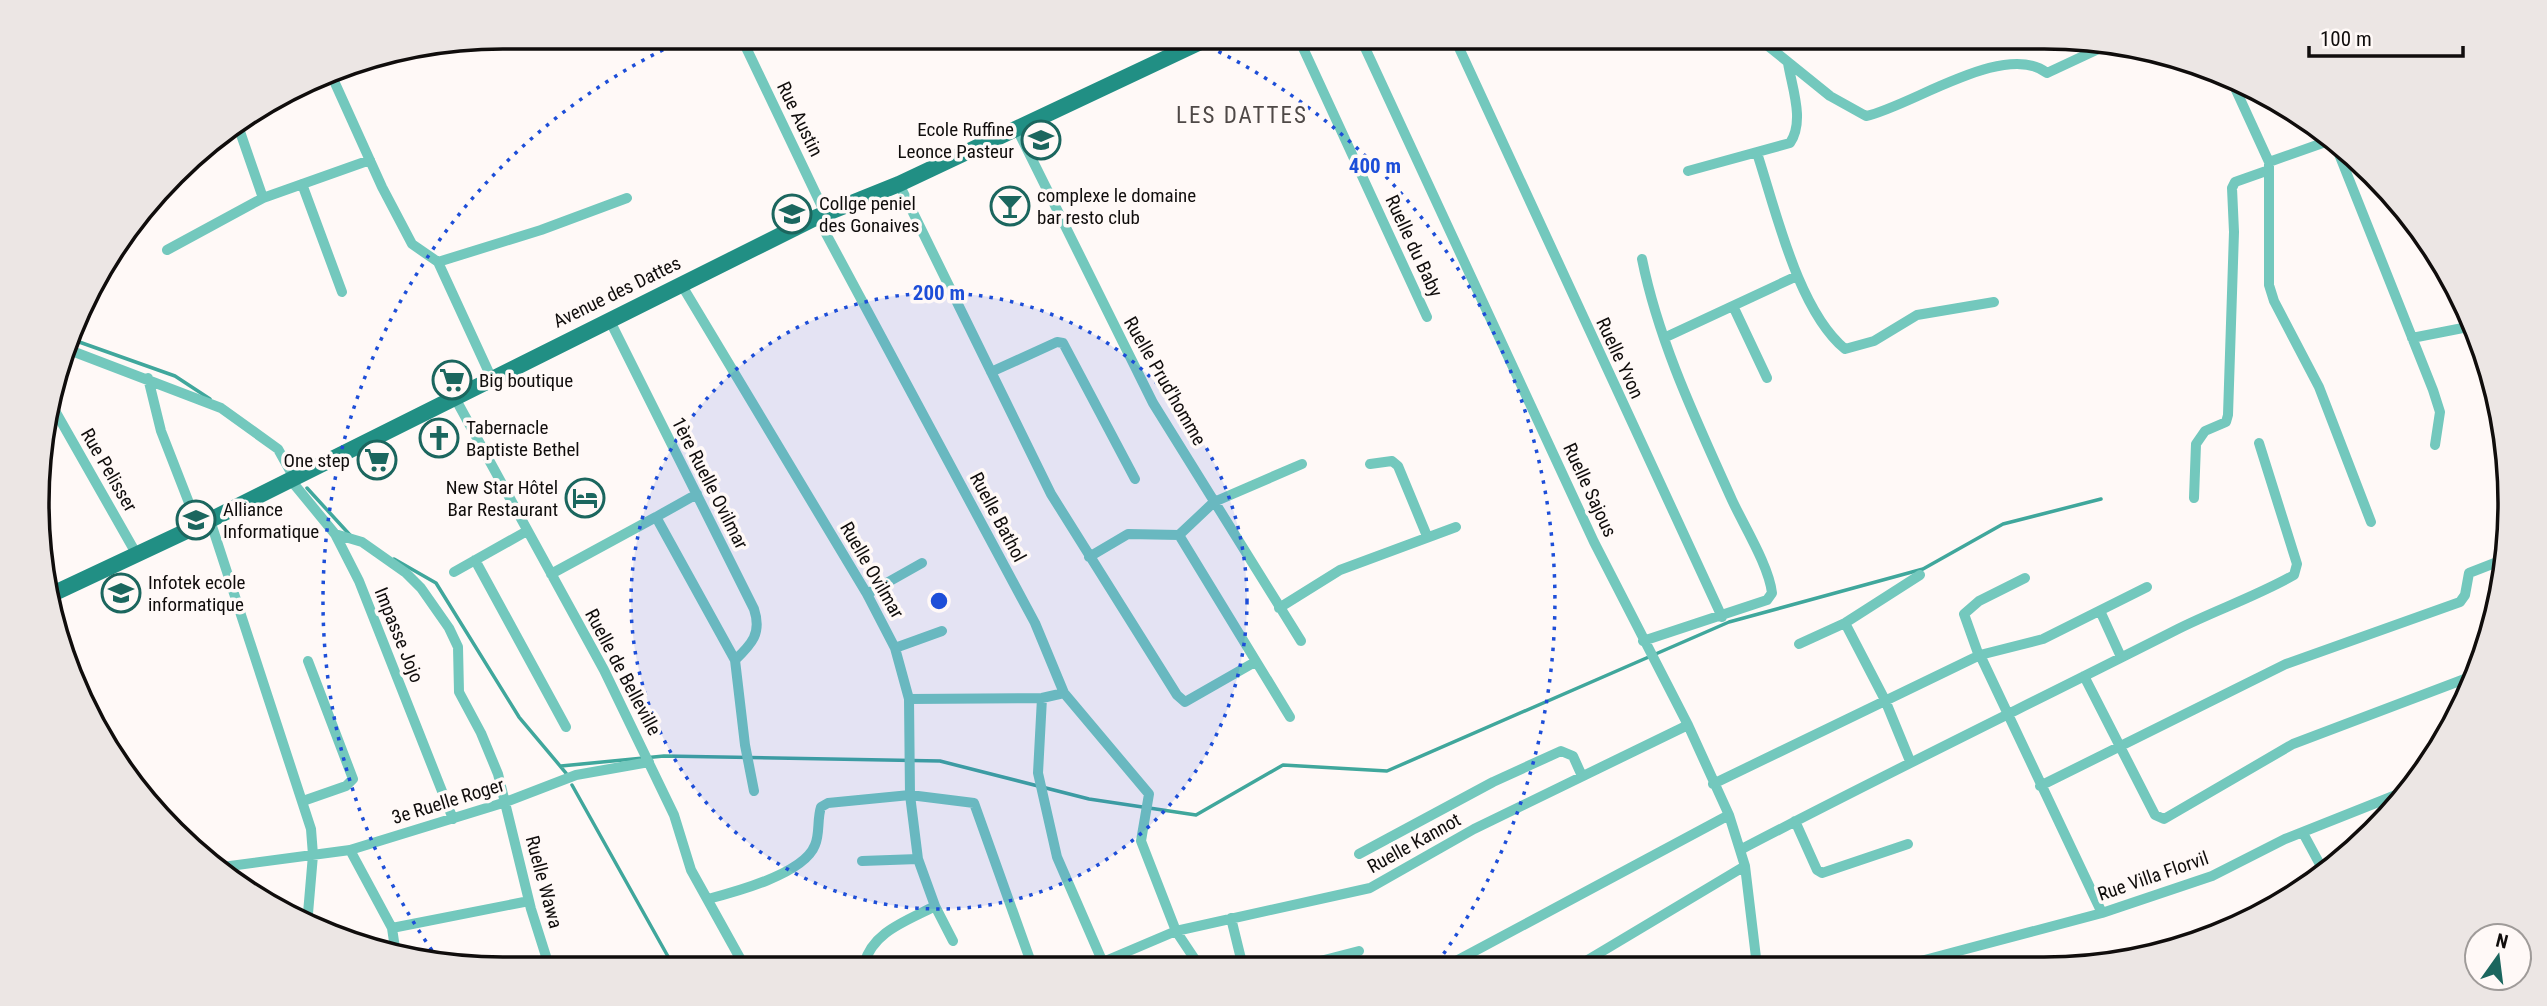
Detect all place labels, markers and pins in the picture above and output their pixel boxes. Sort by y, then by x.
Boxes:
place label: Ecole Ruffine Leonce Pasteur [898,118,1014,163]
school or university icon: Ecole Ruffine Leonce Pasteur [1020,119,1062,161]
place label: complexe le domaine bar resto club [1037,184,1196,229]
bar icon: complexe le domaine bar resto club [989,185,1031,227]
place label: Collge peniel des Gonaives [819,192,919,237]
school or university icon: Collge peniel des Gonaives [771,193,813,235]
supermarket icon: Big boutique [431,359,473,401]
place label: Big boutique [479,369,573,392]
place label: Tabernacle Baptiste Bethel [466,416,580,461]
church icon: Tabernacle Baptiste Bethel [418,417,460,459]
supermarket icon: One step [356,439,398,481]
place label: One step [284,449,350,472]
place label: New Star Hôtel Bar Restaurant [446,476,558,521]
hotel icon: New Star Hôtel Bar Restaurant [564,477,606,519]
place label: Alliance Informatique [223,498,319,543]
school or university icon: Alliance Informatique [175,499,217,541]
place label: Infotek ecole informatique [148,571,246,616]
school or university icon: Infotek ecole informatique [100,572,142,614]
centre of rings [927,589,951,613]

